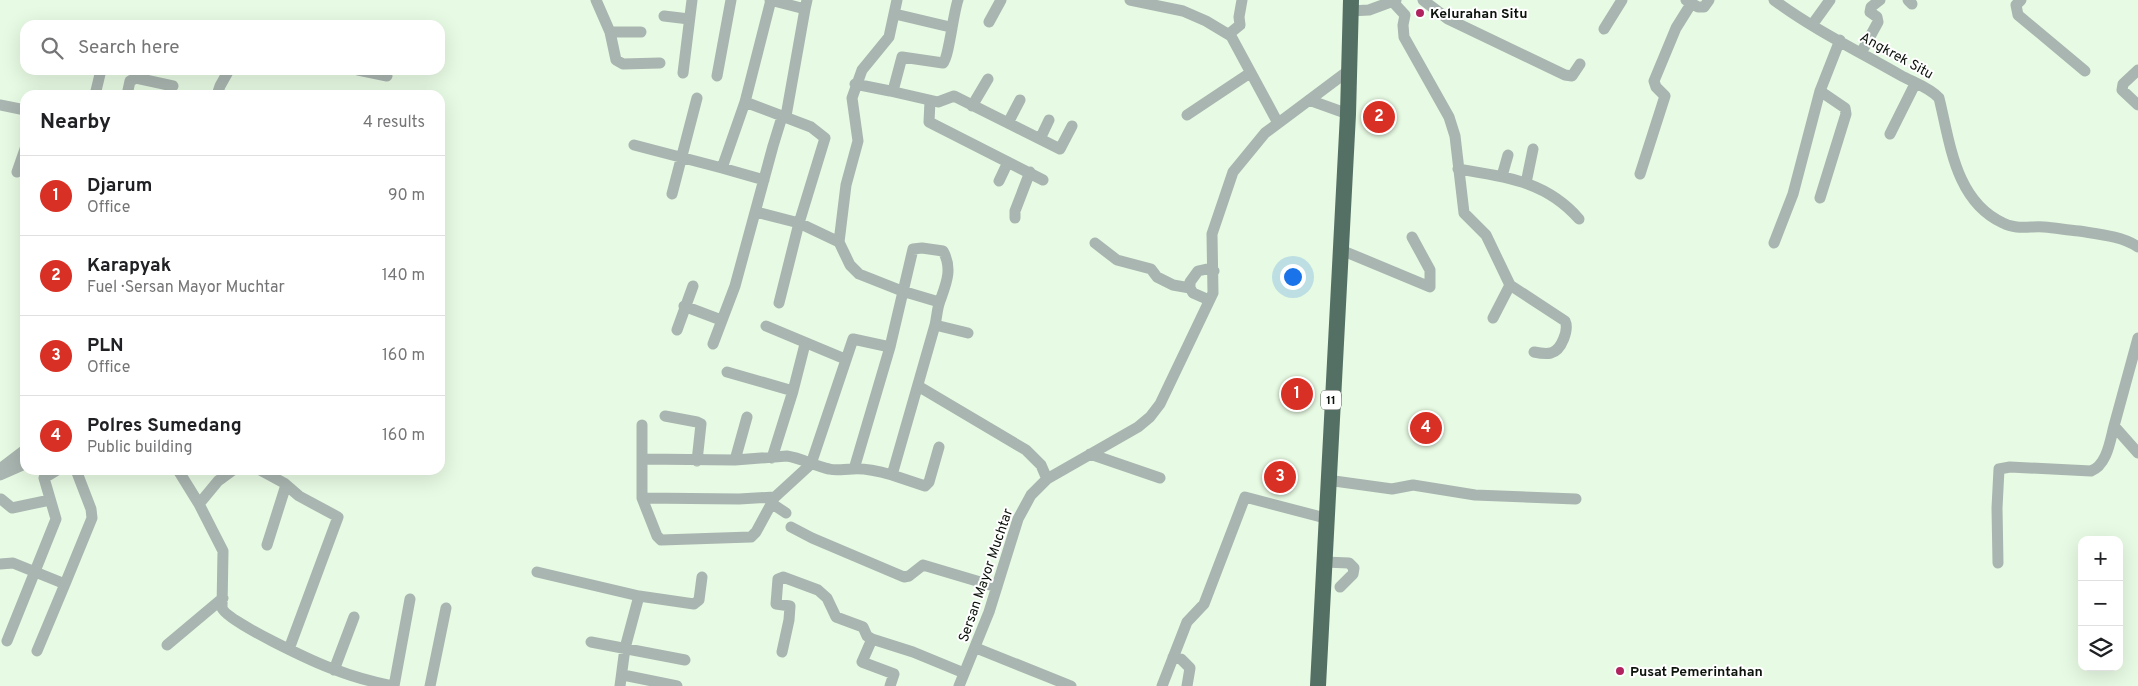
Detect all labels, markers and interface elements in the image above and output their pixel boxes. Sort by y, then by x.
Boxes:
place label: Kelurahan Situ [1430,6,1527,23]
marker: Kelurahan Situ [1414,7,1426,19]
search box [20,20,445,75]
street label: Angkrek Situ [1857,29,1936,83]
icon: search [38,34,66,62]
text: Search here [78,36,180,60]
pin: 2 [1363,98,1395,136]
text: Nearby [40,109,111,136]
text: 4 results [363,113,425,133]
text: Djarum [87,174,152,198]
text: 1 [53,186,59,206]
text: 90 m [388,186,425,206]
text: Office [87,198,130,218]
text: Karapyak [87,254,171,278]
your location [1280,264,1306,290]
text: 2 [51,266,61,286]
text: 140 m [382,266,425,286]
text: Fuel · Sersan Mayor Muchtar [87,278,285,298]
text: PLN [87,334,124,358]
text: 3 [51,346,61,366]
text: 160 m [382,346,425,366]
text: Office [87,358,130,378]
pin: 1 [1281,375,1313,413]
road number: 11 [1321,390,1341,410]
pin: 4 [1410,409,1442,447]
text: Polres Sumedang [87,414,242,438]
text: 4 [51,426,61,446]
text: 160 m [382,426,425,446]
text: Public building [87,438,192,458]
pin: 3 [1264,458,1296,496]
street label: Sersan Mayor Muchtar [956,506,1017,645]
map controls [2078,536,2123,671]
button: + [2078,536,2123,581]
button: − [2078,581,2123,626]
button: layers [2078,626,2123,671]
place label: Pusat Pemerintahan [1630,664,1763,681]
marker: Pusat Pemerintahan [1614,665,1626,677]

